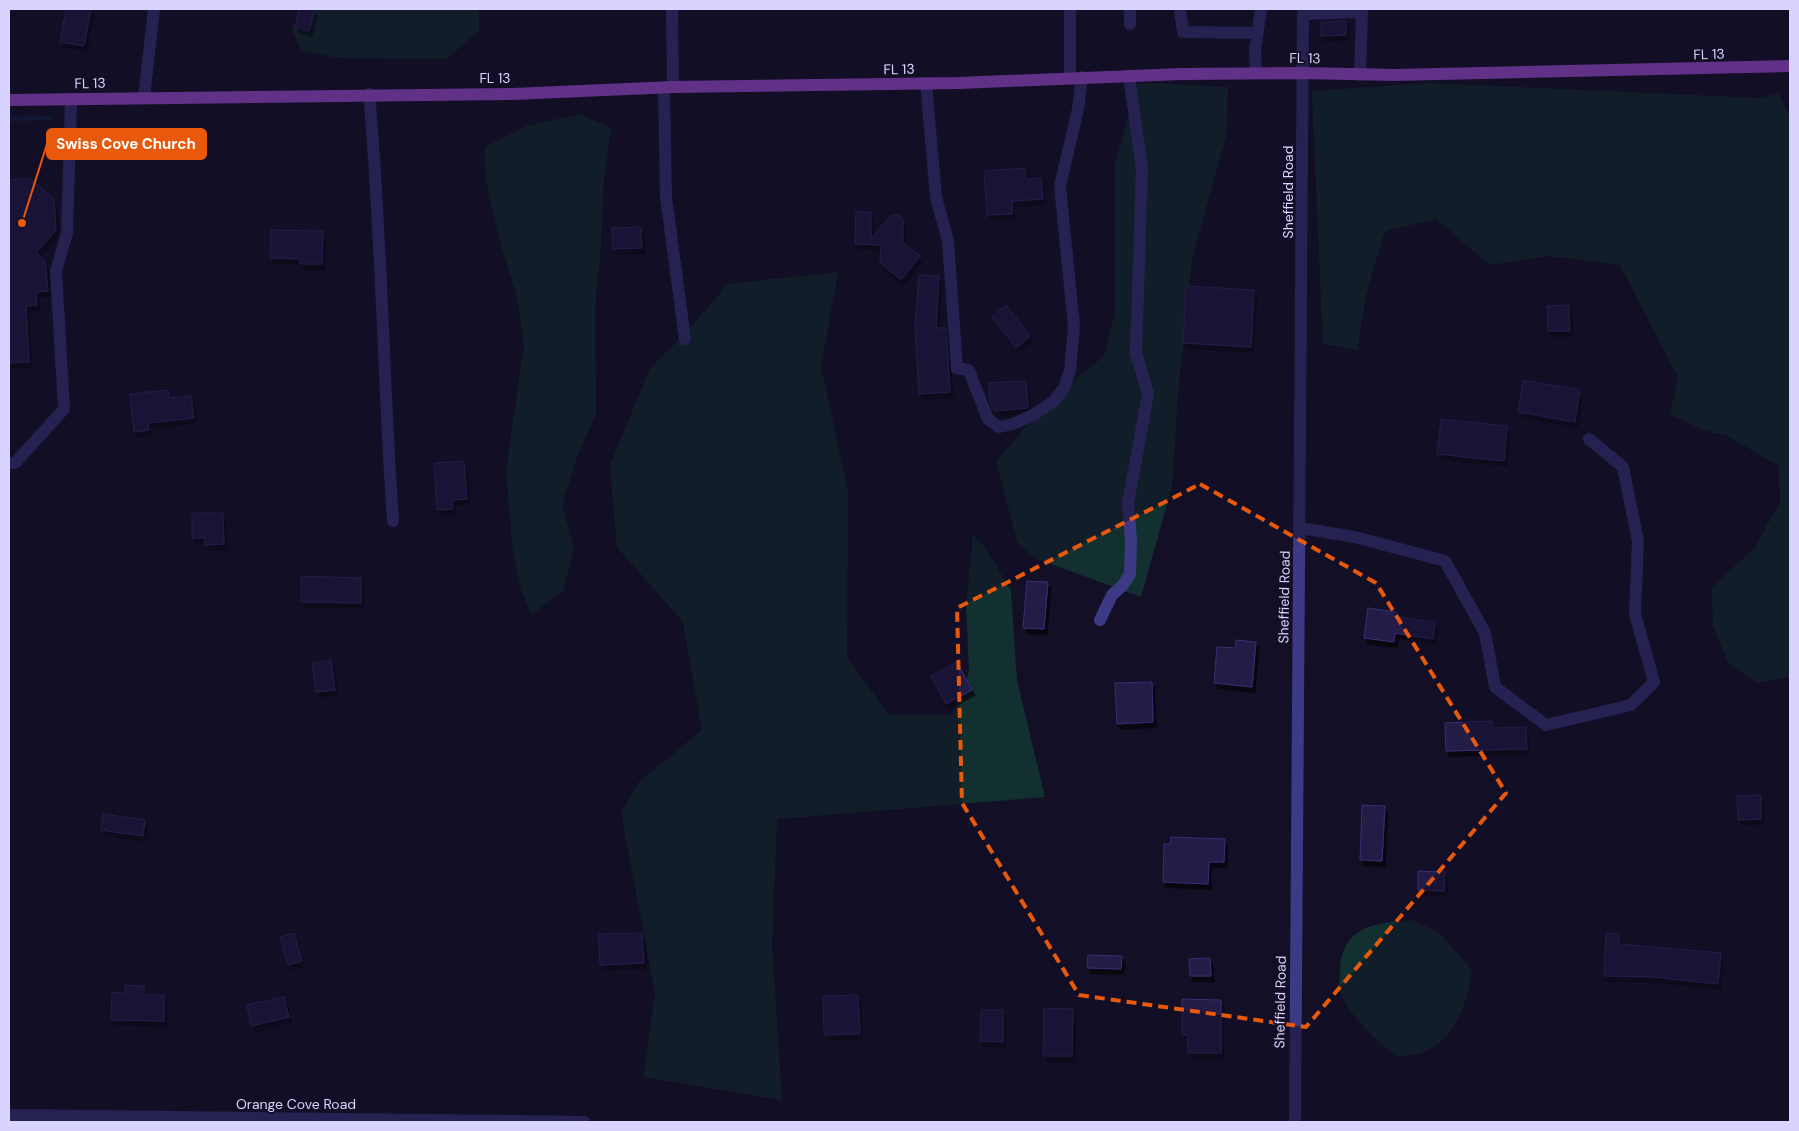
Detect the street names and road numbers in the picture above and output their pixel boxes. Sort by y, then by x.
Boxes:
street label: FL 13 [1693,44,1725,64]
street label: FL 13 [1289,49,1321,67]
street label: FL 13 [883,60,915,78]
street label: FL 13 [479,69,511,87]
street label: FL 13 [74,74,106,92]
street label: Sheffield Road [1279,146,1297,238]
street label: Sheffield Road [1274,550,1294,644]
street label: Sheffield Road [1270,955,1290,1049]
street label: Orange Cove Road [236,1095,356,1113]

